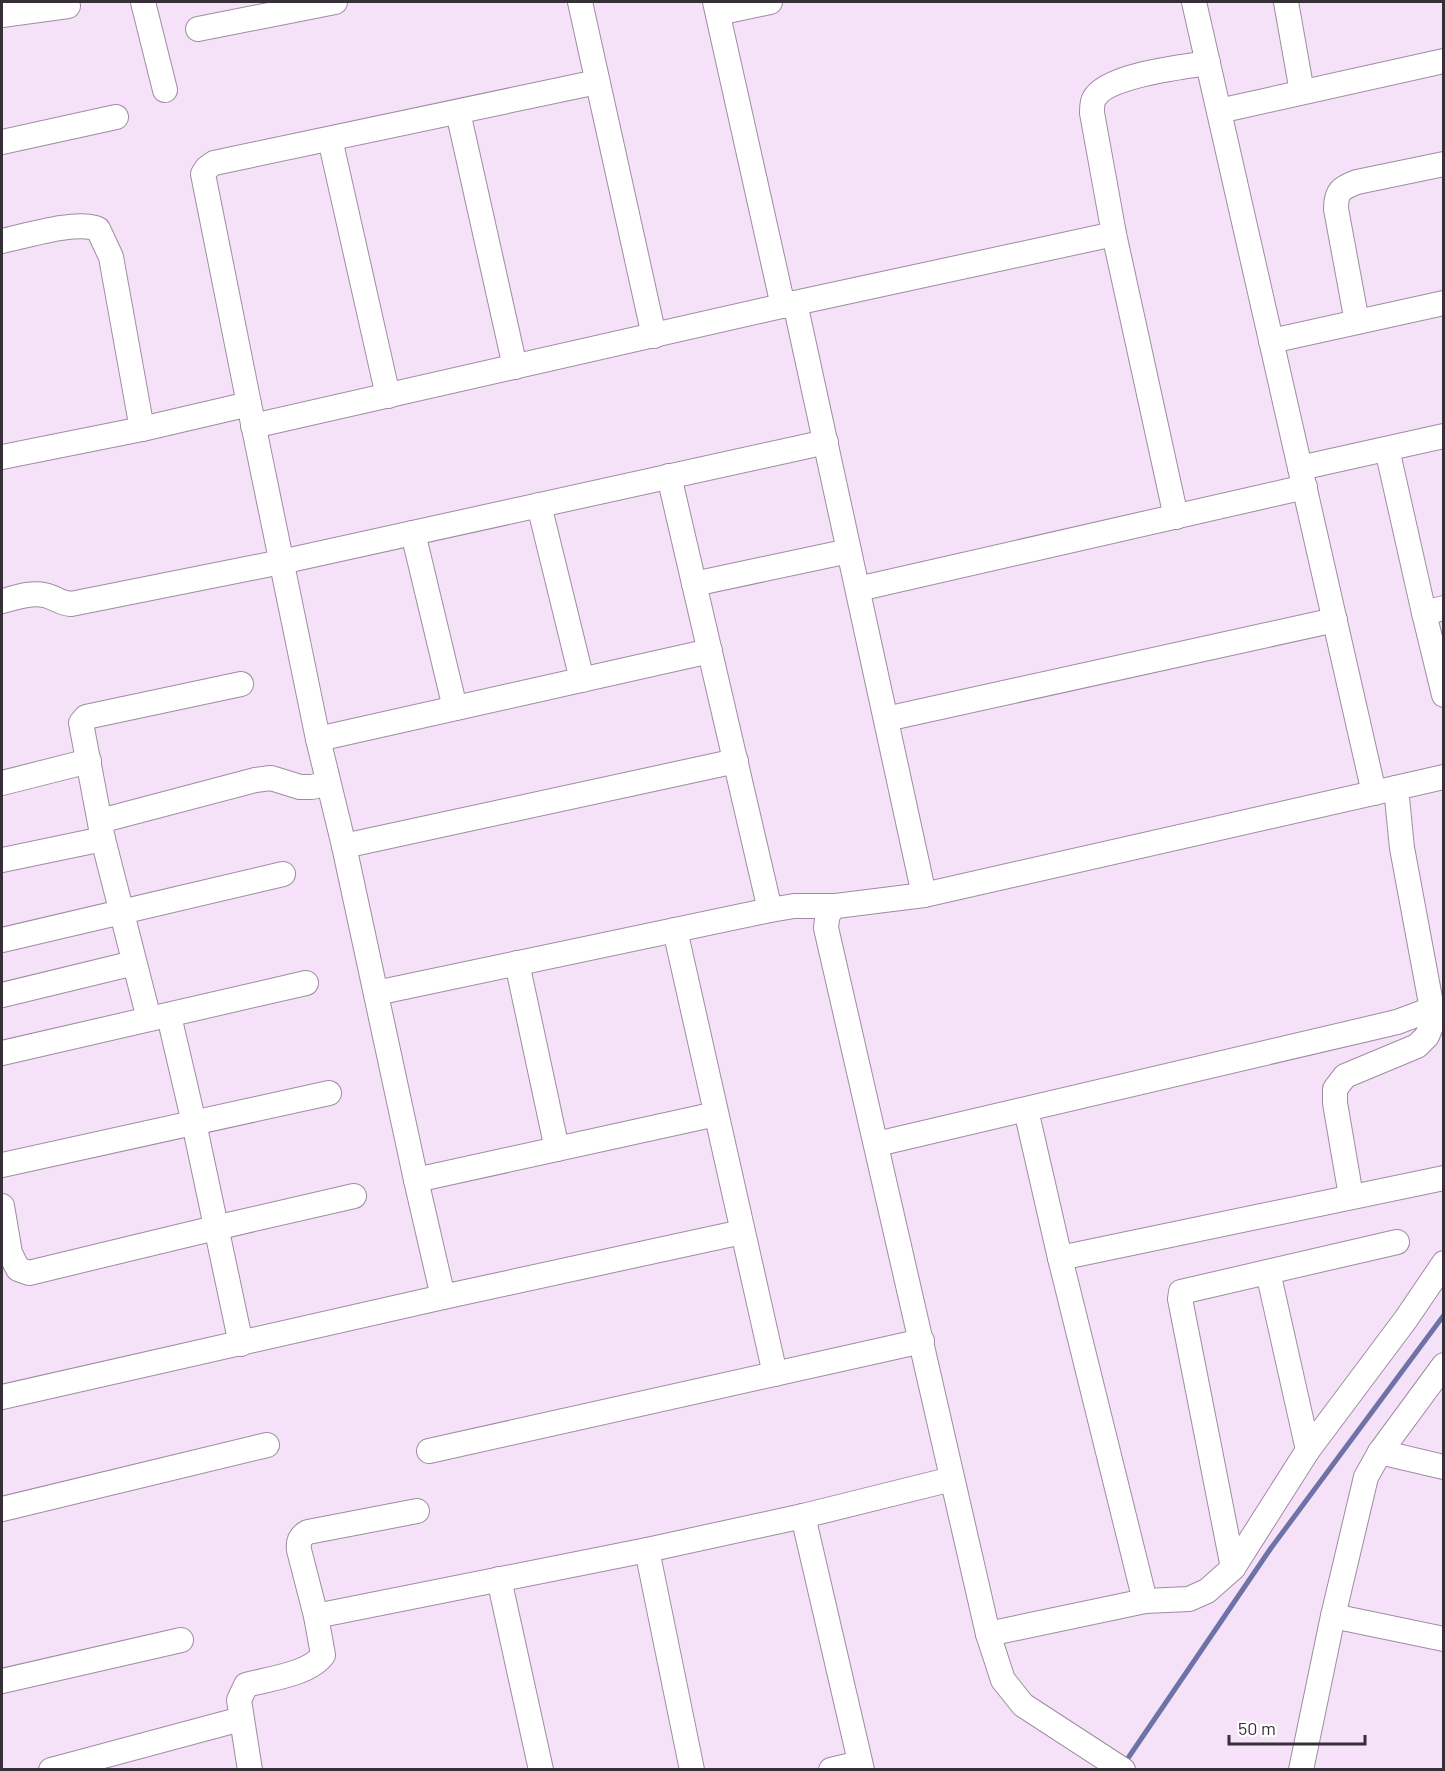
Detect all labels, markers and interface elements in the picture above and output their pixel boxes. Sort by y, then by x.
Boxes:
scale bar [1229,1708,1366,1746]
text: 50 m [1238,1717,1276,1739]

